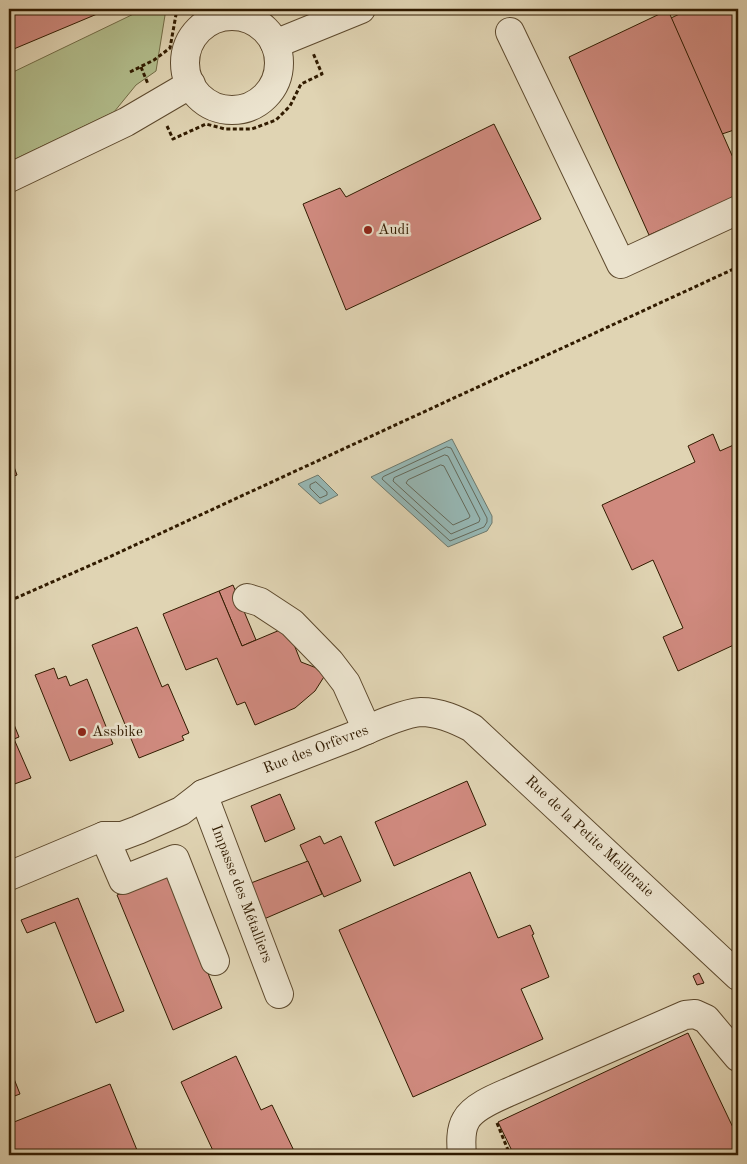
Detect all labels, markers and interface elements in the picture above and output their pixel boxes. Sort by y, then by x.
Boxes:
place label: Audi [378,223,409,238]
marker: Audi [362,224,374,236]
street label: Rue des Orfèvres [261,723,371,777]
place label: Assbike [92,725,143,740]
marker: Assbike [76,726,88,738]
street label: Rue de la Petite Meilleraie [522,774,656,900]
street label: Impasse des Métalliers [208,823,274,965]

